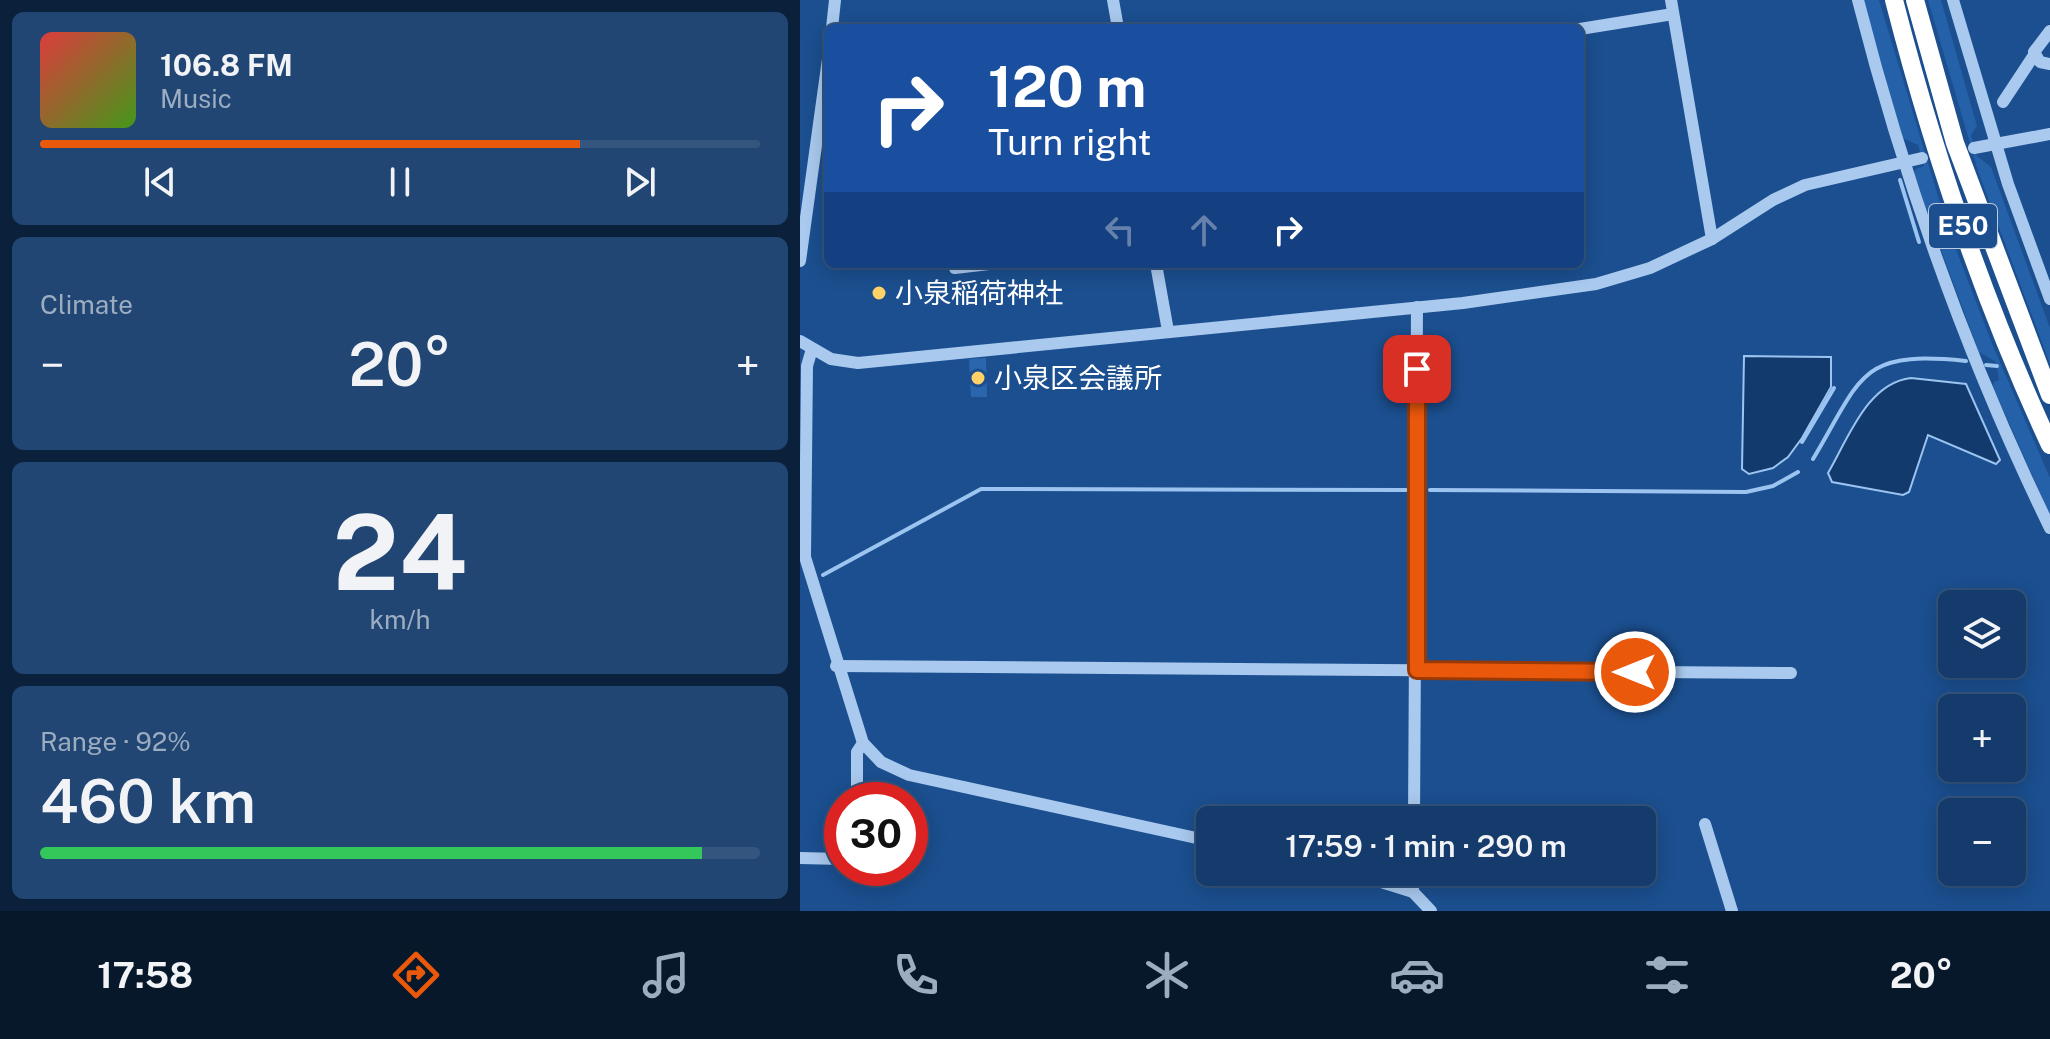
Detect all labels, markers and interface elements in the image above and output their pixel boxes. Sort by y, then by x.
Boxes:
text: 106.8 FM [160,47,293,83]
text: 120 m [988,54,1146,120]
icon: right [856,56,960,160]
text: Music [160,83,232,114]
text: Turn right [988,121,1151,163]
icon: previous [138,160,182,204]
icon: pause [378,160,422,204]
icon: next [618,160,662,204]
road number: E50 [1929,204,1997,248]
icon: left [1098,208,1142,252]
icon: ahead [1182,208,1226,252]
icon: right [1266,208,1310,252]
place label: 小泉稲荷神社 [895,276,1063,309]
marker: 小泉稲荷神社 [870,284,888,302]
text: Climate [40,289,133,320]
text: 20° [349,329,451,400]
pin [1383,335,1451,403]
text: − [40,339,64,391]
text: + [736,339,760,391]
icon: arrive [1395,347,1439,391]
place label: 小泉区会議所 [994,361,1162,394]
marker: 小泉区会議所 [969,369,987,387]
text: 24 [333,491,467,613]
map controls [1938,590,2026,886]
button: layers [1938,590,2026,678]
text: km/h [369,604,431,635]
position arrow [1593,630,1677,714]
button: + [1938,694,2026,782]
text: Range · 92% [40,726,191,757]
text: 460 km [40,766,256,837]
speed limit sign: 30 [824,782,928,886]
button: − [1938,798,2026,886]
text: 17:59 · 1 min · 290 m [1285,828,1567,864]
icon: directions [388,947,444,1003]
icon: music [638,947,694,1003]
icon: phone [888,947,944,1003]
icon: climate [1139,947,1195,1003]
icon: car [1389,947,1445,1003]
icon: filters [1639,947,1695,1003]
text: 17:58 [97,954,193,996]
text: 20° [1890,954,1953,996]

